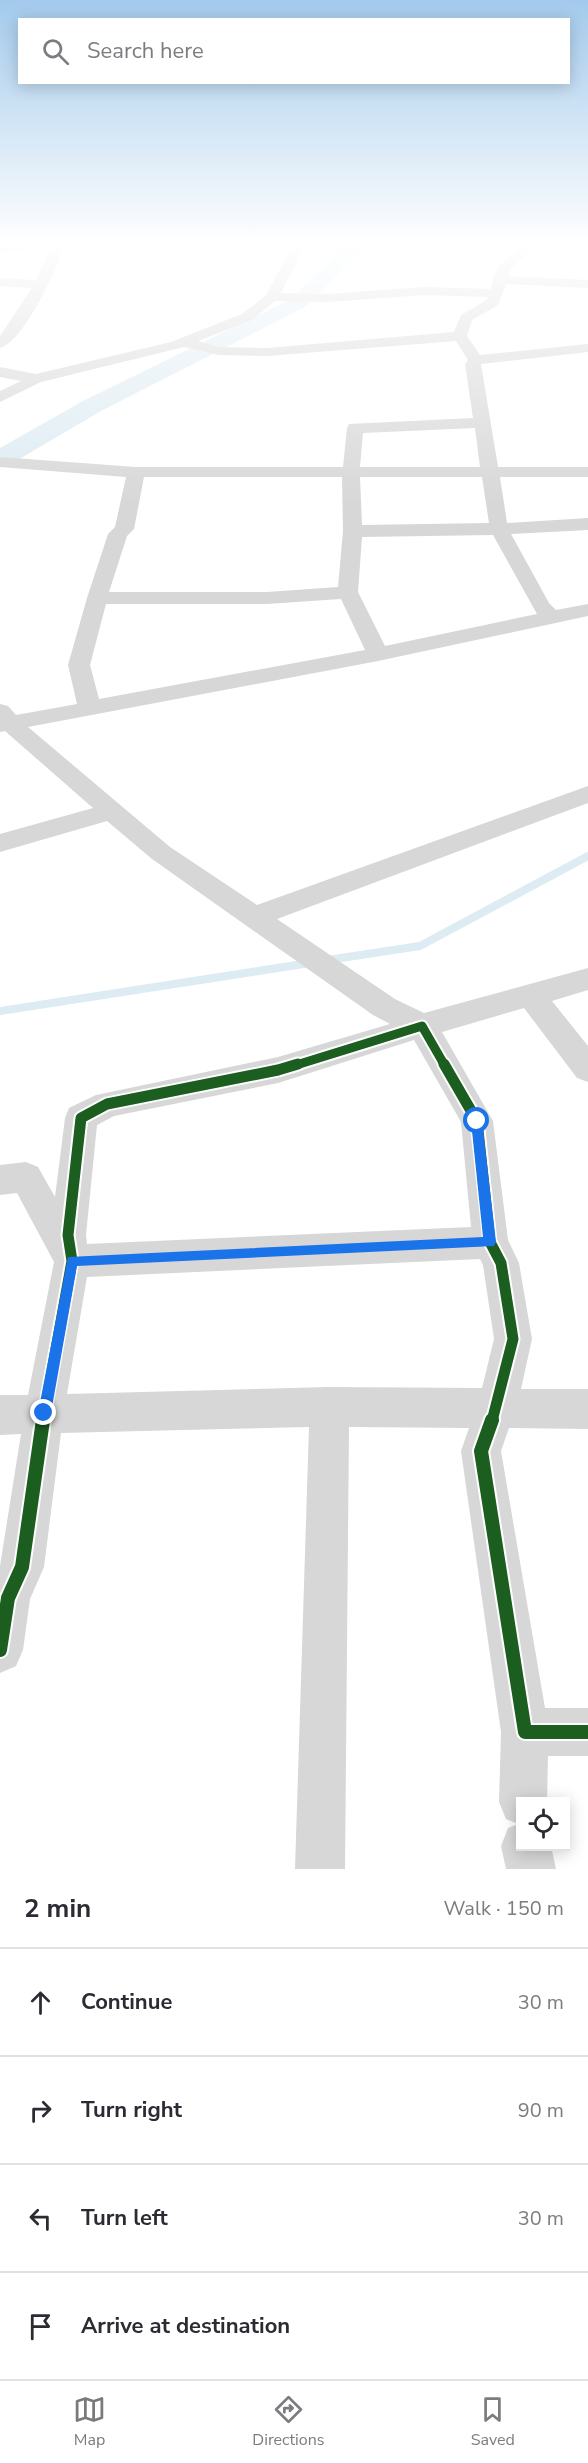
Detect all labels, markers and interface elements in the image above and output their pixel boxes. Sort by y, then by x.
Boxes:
search box [18,18,570,84]
icon: search [39,35,72,68]
text: Search here [87,36,204,66]
route start [463,1107,489,1133]
route end [30,1399,56,1425]
map controls [516,1797,570,1851]
button: locate [516,1797,570,1851]
text: 2 min [24,1891,91,1926]
text: Walk · 150 m [444,1895,564,1922]
icon: ahead [24,1986,57,2019]
text: Continue [81,1987,172,2017]
text: 30 m [518,1989,564,2016]
icon: right [24,2094,57,2127]
text: Turn right [81,2095,182,2125]
text: 90 m [518,2097,564,2124]
icon: left [24,2202,57,2235]
text: Turn left [81,2203,168,2233]
text: 30 m [518,2205,564,2232]
icon: arrive [24,2310,57,2343]
text: Arrive at destination [81,2311,290,2341]
tab: Map [73,2393,106,2451]
tab: Directions [252,2393,324,2451]
tab: Saved [471,2393,515,2451]

